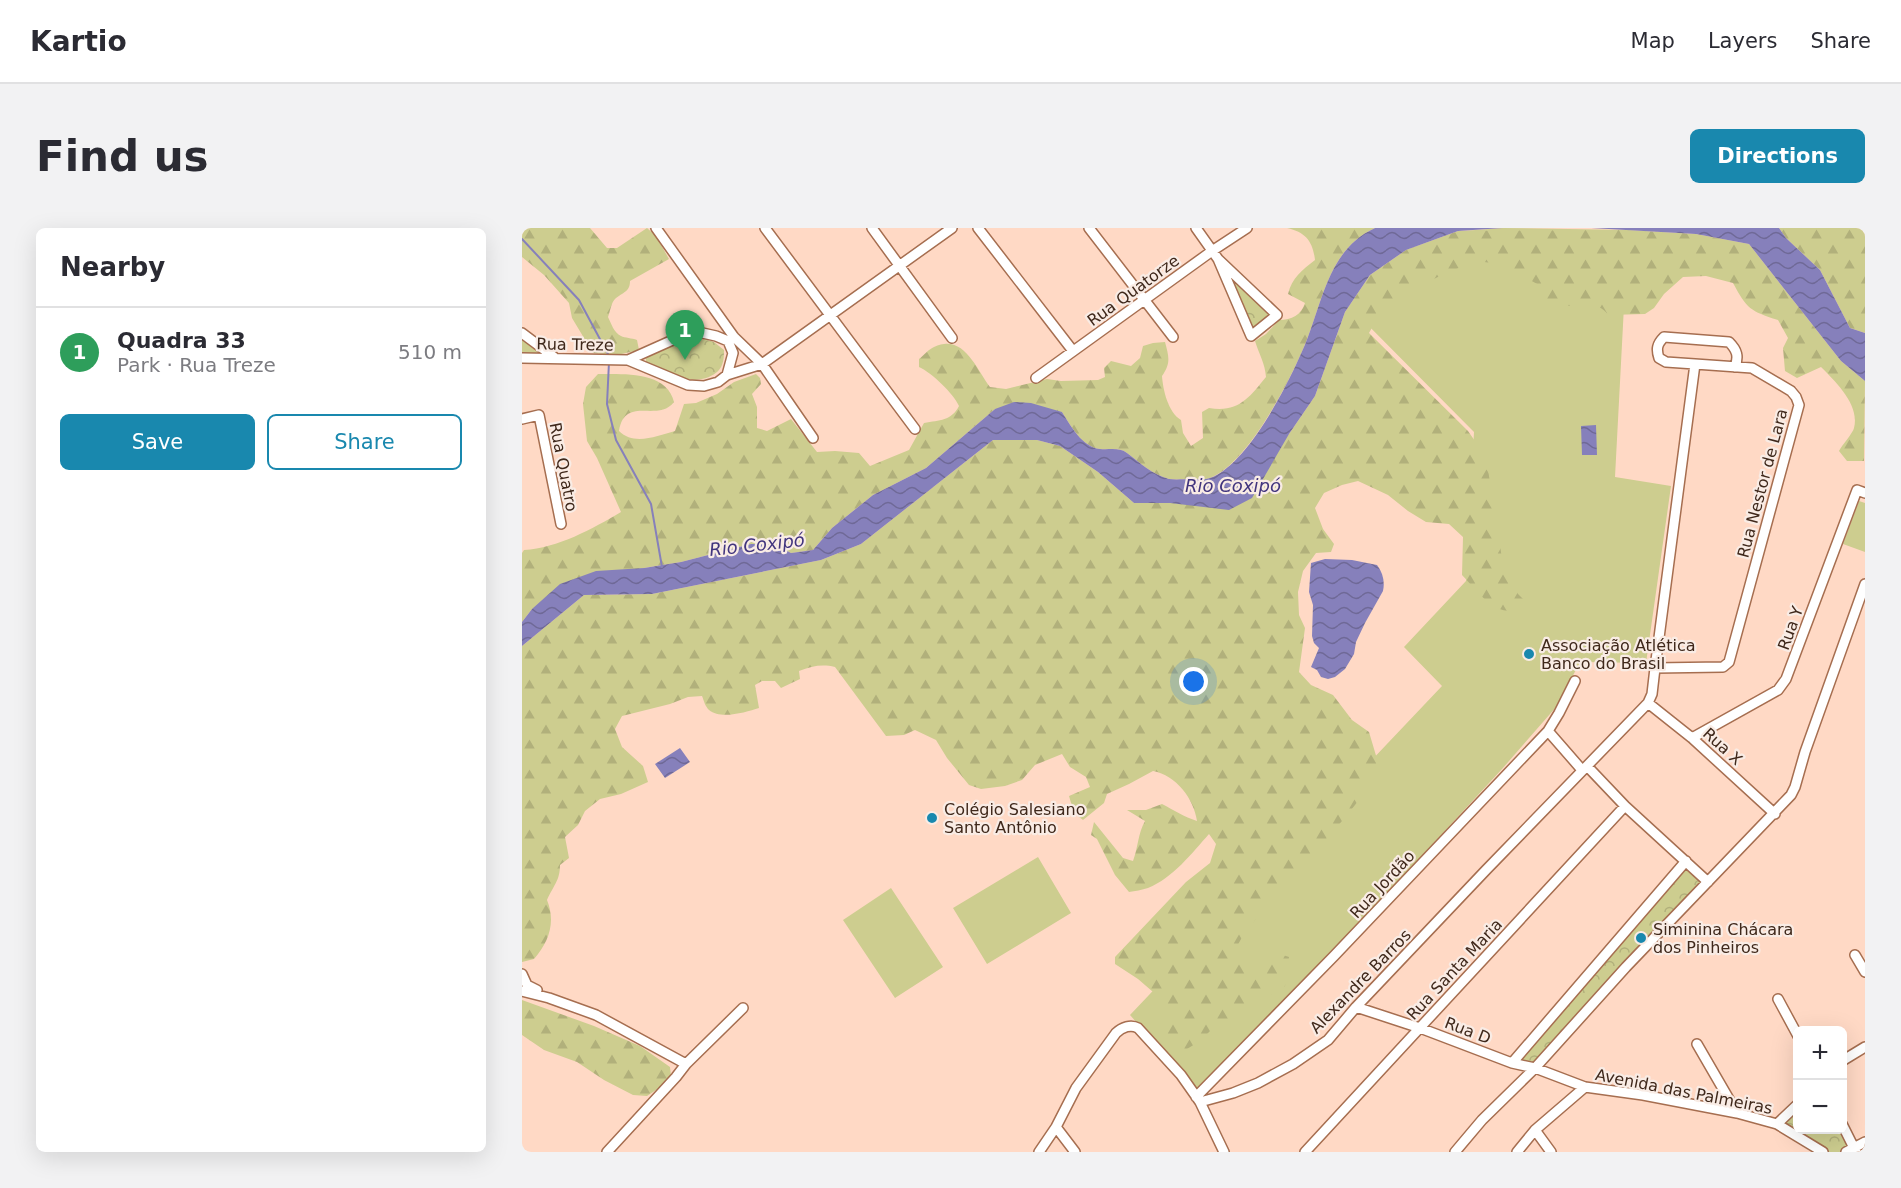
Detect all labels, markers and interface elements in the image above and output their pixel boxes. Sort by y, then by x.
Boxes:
text: Kartio [30,25,127,58]
text: Map [1631,29,1675,53]
text: Layers [1708,29,1777,53]
text: Share [1810,29,1871,53]
button: Directions [1690,129,1865,183]
text: Find us [36,132,209,181]
street label: Rua Quatorze [1084,251,1183,330]
text: Nearby [60,252,165,282]
pin: 1 [666,310,704,360]
text: Quadra 33 [117,328,246,353]
street label: Rua Treze [536,334,614,355]
text: 1 [73,340,86,364]
text: 510 m [398,340,462,364]
text: Park · Rua Treze [117,353,276,377]
street label: Rua Nestor de Lara [1733,407,1792,560]
button: Save [60,414,255,470]
button: Share [267,414,462,470]
street label: Rua Quatro [546,421,581,513]
water label: Rio Coxipó [1185,475,1281,496]
water label: Rio Coxipó [708,529,806,560]
street label: Rua Y [1774,603,1807,653]
place label: Associação Atlética Banco do Brasil [1541,636,1695,673]
marker: Associação Atlética Banco do Brasil [1522,647,1536,661]
your location [1179,667,1208,696]
street label: Rua X [1699,724,1746,769]
place label: Colégio Salesiano Santo Antônio [944,800,1086,837]
marker: Colégio Salesiano Santo Antônio [925,811,939,825]
street label: Rua Jordão [1346,846,1419,922]
street label: Rua Santa Maria [1403,915,1506,1024]
place label: Siminina Chácara dos Pinheiros [1653,920,1793,957]
street label: Alexandre Barros [1306,925,1415,1037]
marker: Siminina Chácara dos Pinheiros [1634,931,1648,945]
street label: Rua D [1442,1013,1494,1048]
map controls [1793,1026,1847,1134]
button: + [1793,1026,1847,1080]
street label: Avenida das Palmeiras [1594,1065,1774,1118]
button: − [1793,1080,1847,1134]

